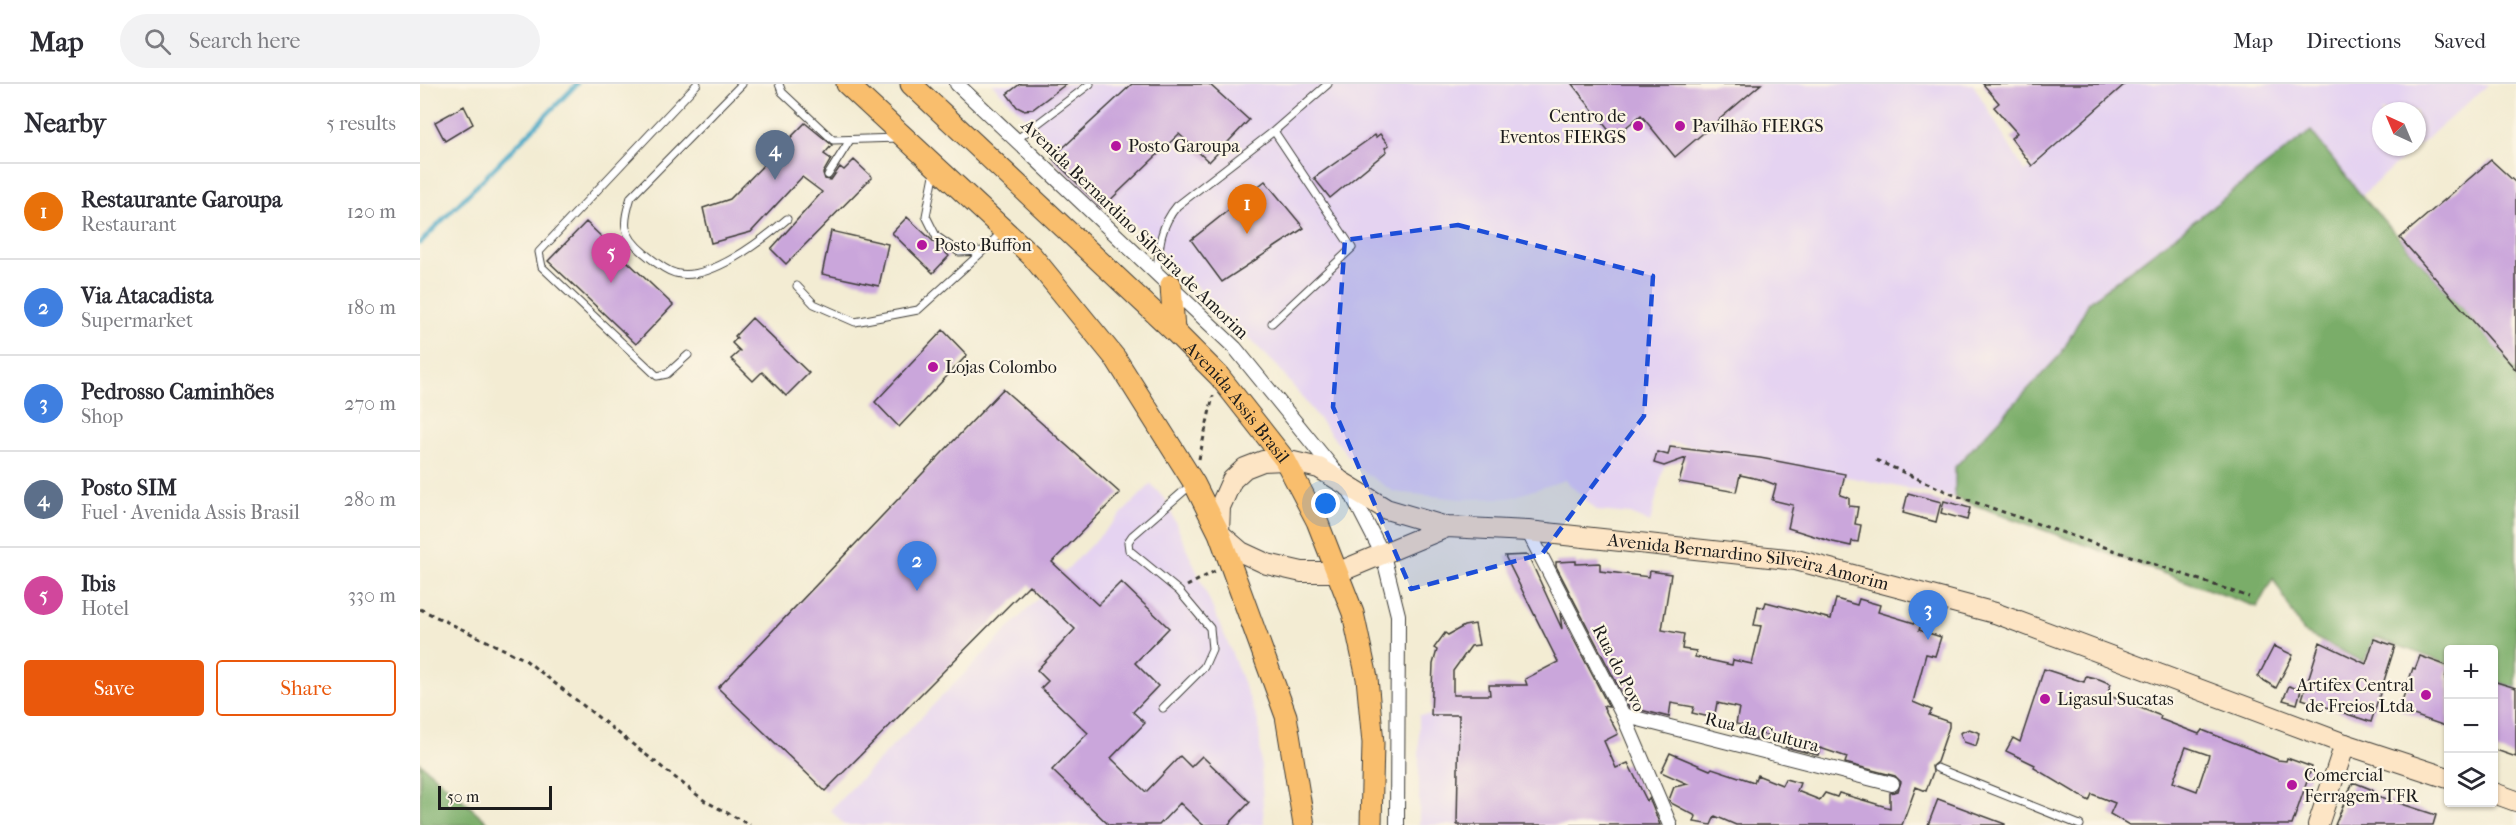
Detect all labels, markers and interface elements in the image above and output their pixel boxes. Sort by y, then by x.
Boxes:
search box [120,14,540,68]
text: Map [30,25,84,58]
icon: search [141,25,174,58]
text: Search here [189,28,300,54]
text: Map [2233,29,2273,53]
text: Directions [2306,29,2401,53]
text: Saved [2434,29,2486,53]
north arrow [2372,102,2426,156]
place label: Centro de Eventos FIERGS [1499,106,1626,148]
text: Nearby [24,108,106,139]
text: 5 results [326,112,396,135]
street label: Avenida Bernardino Silveira de Amorim [1016,114,1253,344]
place label: Pavilhão FIERGS [1692,116,1824,137]
marker: Centro de Eventos FIERGS [1631,119,1645,133]
marker: Pavilhão FIERGS [1673,119,1687,133]
pin: 4 [756,130,794,180]
place label: Posto Garoupa [1128,136,1240,157]
marker: Posto Garoupa [1109,139,1123,153]
pin: 1 [1228,184,1266,234]
text: Restaurante Garoupa [81,187,282,213]
text: 1 [40,200,47,223]
text: 120 m [347,200,396,223]
text: Restaurant [81,213,177,236]
pin: 5 [592,234,630,283]
place label: Posto Buffon [934,235,1032,256]
marker: Posto Buffon [915,238,929,252]
text: Via Atacadista [81,283,213,309]
text: 2 [38,296,49,319]
text: 180 m [347,296,396,319]
text: Supermarket [81,309,193,332]
street label: Avenida Assis Brasil [1179,337,1293,467]
place label: Lojas Colombo [945,357,1057,378]
marker: Lojas Colombo [926,360,940,374]
text: Pedrosso Caminhões [81,379,274,405]
text: 3 [39,392,48,415]
text: 270 m [344,392,396,415]
text: Shop [81,405,123,428]
text: Posto SIM [81,475,177,501]
text: 4 [38,488,49,511]
text: 280 m [344,488,396,511]
your location [1311,489,1340,518]
text: Fuel · Avenida Assis Brasil [81,501,300,524]
street label: Avenida Bernardino Silveira Amorim [1605,530,1891,595]
pin: 2 [898,542,936,591]
text: Ibis [81,571,116,597]
text: 5 [39,584,48,607]
text: 330 m [348,584,396,607]
pin: 3 [1908,590,1948,640]
text: Hotel [81,597,129,620]
street label: Rua do Povo [1588,621,1649,715]
map controls [2444,645,2498,807]
button: + [2444,645,2498,699]
button: Save [24,660,204,716]
button: Share [216,660,396,716]
place label: Artifex Central de Freios Ltda [2295,675,2415,717]
marker: Artifex Central de Freios Ltda [2419,688,2433,702]
place label: Ligasul Sucatas [2057,689,2174,710]
marker: Ligasul Sucatas [2038,692,2052,706]
button: − [2444,699,2498,753]
street label: Rua da Cultura [1703,708,1822,757]
button: layers [2444,753,2498,807]
place label: Comercial Ferragem TFR [2304,765,2419,807]
marker: Comercial Ferragem TFR [2285,778,2299,792]
scale bar [438,783,552,810]
text: 50 m [447,787,479,806]

